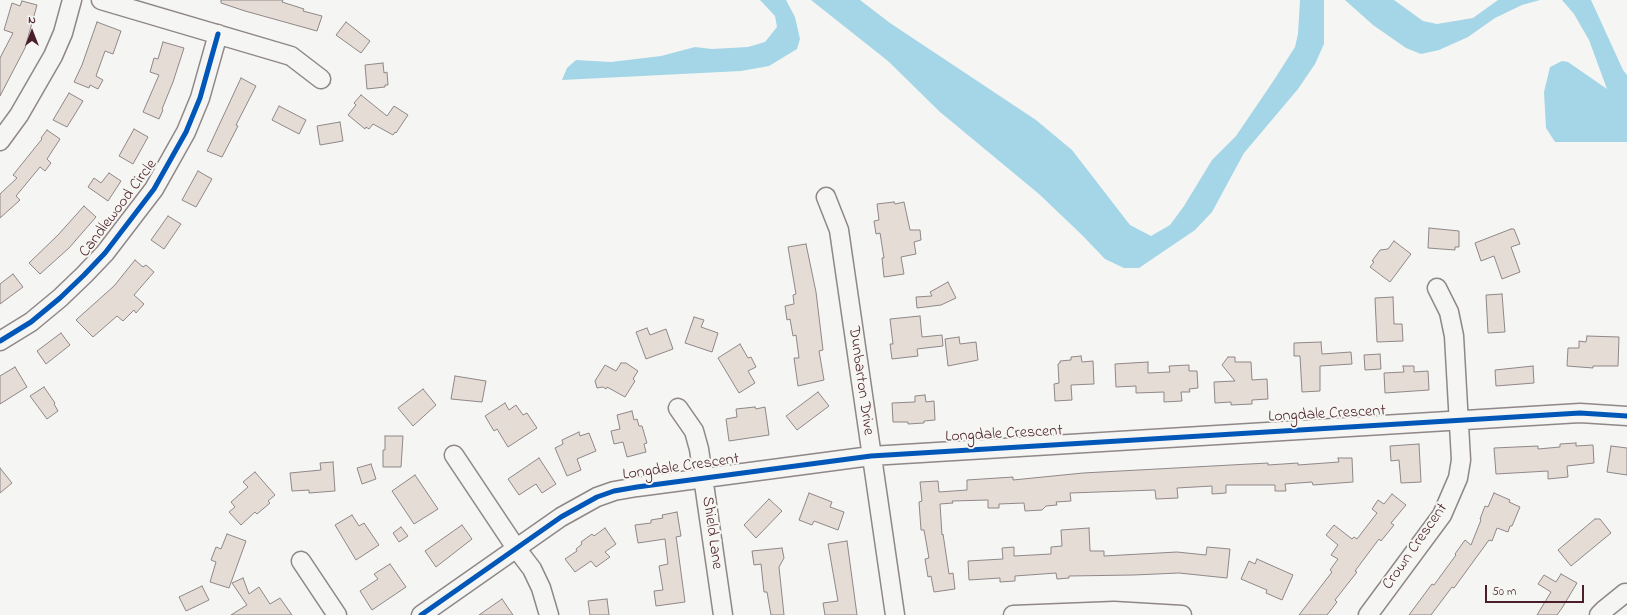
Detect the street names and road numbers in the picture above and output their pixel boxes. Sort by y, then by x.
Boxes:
street label: Candlewood Circle [76,156,162,262]
street label: Dunbarton Drive [843,325,877,437]
street label: Longdale Crescent [1268,402,1386,428]
street label: Longdale Crescent [945,422,1063,448]
street label: Longdale Crescent [622,450,740,486]
street label: Shield Lane [696,495,726,571]
street label: Crown Crescent [1379,500,1453,594]

